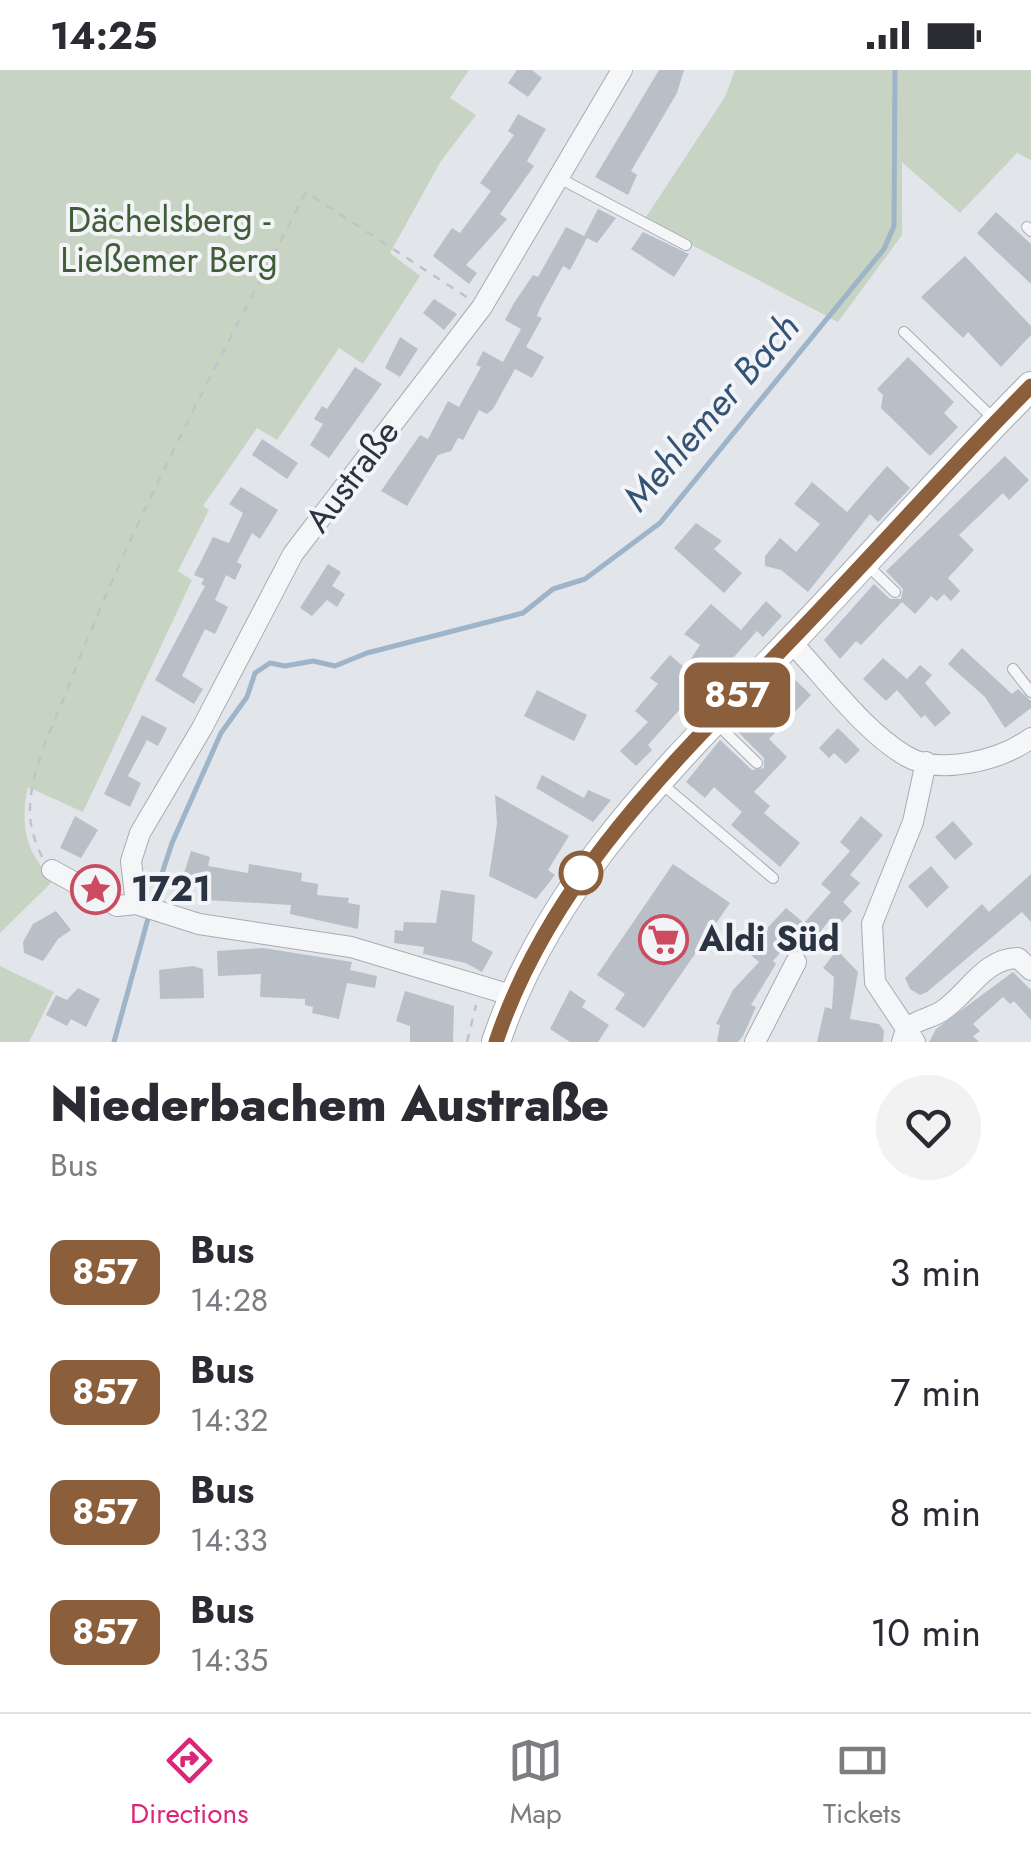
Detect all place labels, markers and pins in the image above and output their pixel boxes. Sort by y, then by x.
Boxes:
unlabelled marker [560,852,602,894]
place icon: 1721 [70,863,122,915]
place label: 1721 [131,864,211,914]
supermarket icon: Aldi Süd [638,913,690,965]
place label: Aldi Süd [698,914,840,964]

